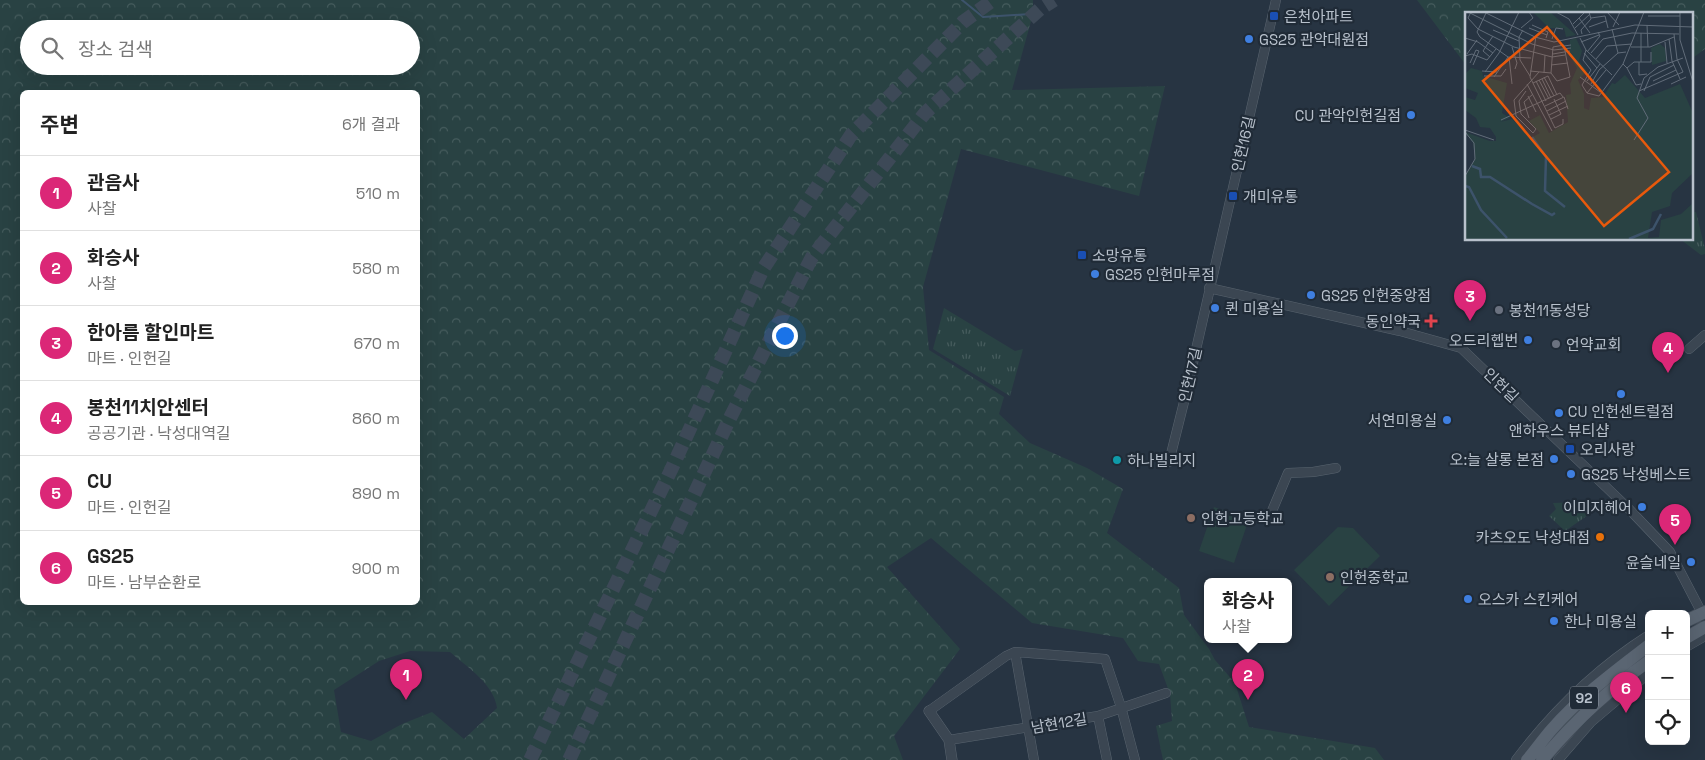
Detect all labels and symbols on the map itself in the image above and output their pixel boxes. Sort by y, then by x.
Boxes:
place label: 은천아파트 [1284,7,1353,26]
marker: 은천아파트 [1268,10,1280,22]
inset map [1465,12,1692,240]
place label: GS25 관악대원점 [1259,30,1369,49]
marker: GS25 관악대원점 [1243,33,1255,45]
place label: CU 관악인헌길점 [1295,106,1401,125]
marker: CU 관악인헌길점 [1405,109,1417,121]
street label: 인헌16길 [1227,114,1259,174]
place label: 개미유통 [1243,187,1298,206]
marker: 개미유통 [1227,190,1239,202]
place label: 소망유통 [1092,246,1147,265]
marker: 소망유통 [1076,249,1088,261]
place label: GS25 인헌마루점 [1105,265,1215,284]
marker: GS25 인헌마루점 [1089,268,1101,280]
pin: 3 [1454,280,1486,321]
place label: GS25 인헌중앙점 [1321,286,1431,305]
marker: GS25 인헌중앙점 [1305,289,1317,301]
place label: 퀸 미용실 [1225,299,1284,318]
place label: 봉천11동성당 [1509,301,1591,320]
marker: 퀸 미용실 [1209,302,1221,314]
marker: 봉천11동성당 [1493,304,1505,316]
place label: 동인약국 [1366,312,1421,331]
marker: 동인약국 [1425,315,1437,327]
your location [772,323,798,349]
place label: 오드리헵번 [1449,331,1518,350]
pin: 4 [1652,332,1684,373]
marker: 오드리헵번 [1522,334,1534,346]
place label: 언약교회 [1566,335,1621,354]
marker: 언약교회 [1550,338,1562,350]
street label: 인헌17길 [1174,346,1206,404]
street label: 인헌길 [1480,364,1522,406]
marker: CU 인헌센트럴점 [1615,388,1627,400]
place label: CU 인헌센트럴점 [1568,402,1674,421]
marker: 앤하우스 뷰티샵 [1553,407,1565,419]
place label: 서연미용실 [1368,411,1437,430]
marker: 서연미용실 [1441,414,1453,426]
place label: 앤하우스 뷰티샵 [1509,421,1609,440]
place label: 오리사랑 [1580,440,1635,459]
marker: 오리사랑 [1564,443,1576,455]
place label: 오:늘 살롱 본점 [1450,450,1544,469]
place label: 하나빌리지 [1127,451,1196,470]
marker: 오:늘 살롱 본점 [1548,453,1560,465]
marker: 하나빌리지 [1111,454,1123,466]
place label: GS25 낙성베스트 [1581,465,1691,484]
marker: GS25 낙성베스트 [1565,468,1577,480]
place label: 이미지헤어 [1563,498,1632,517]
marker: 이미지헤어 [1636,501,1648,513]
pin: 5 [1659,504,1691,545]
place label: 인헌고등학교 [1201,509,1284,528]
marker: 인헌고등학교 [1185,512,1197,524]
place label: 카츠오도 낙성대점 [1476,528,1590,547]
marker: 카츠오도 낙성대점 [1594,531,1606,543]
place label: 윤슬네일 [1626,553,1681,572]
marker: 윤슬네일 [1685,556,1697,568]
place label: 인헌중학교 [1340,568,1409,587]
marker: 인헌중학교 [1324,571,1336,583]
place label: 오스카 스킨케어 [1478,590,1578,609]
marker: 오스카 스킨케어 [1462,593,1474,605]
place label: 한나 미용실 [1564,612,1637,631]
marker: 한나 미용실 [1548,615,1560,627]
pin: 1 [390,659,422,700]
pin: 2 [1232,659,1264,700]
pin: 6 [1610,672,1642,713]
road number: 92 [1570,686,1598,710]
street label: 남현12길 [1029,709,1089,737]

